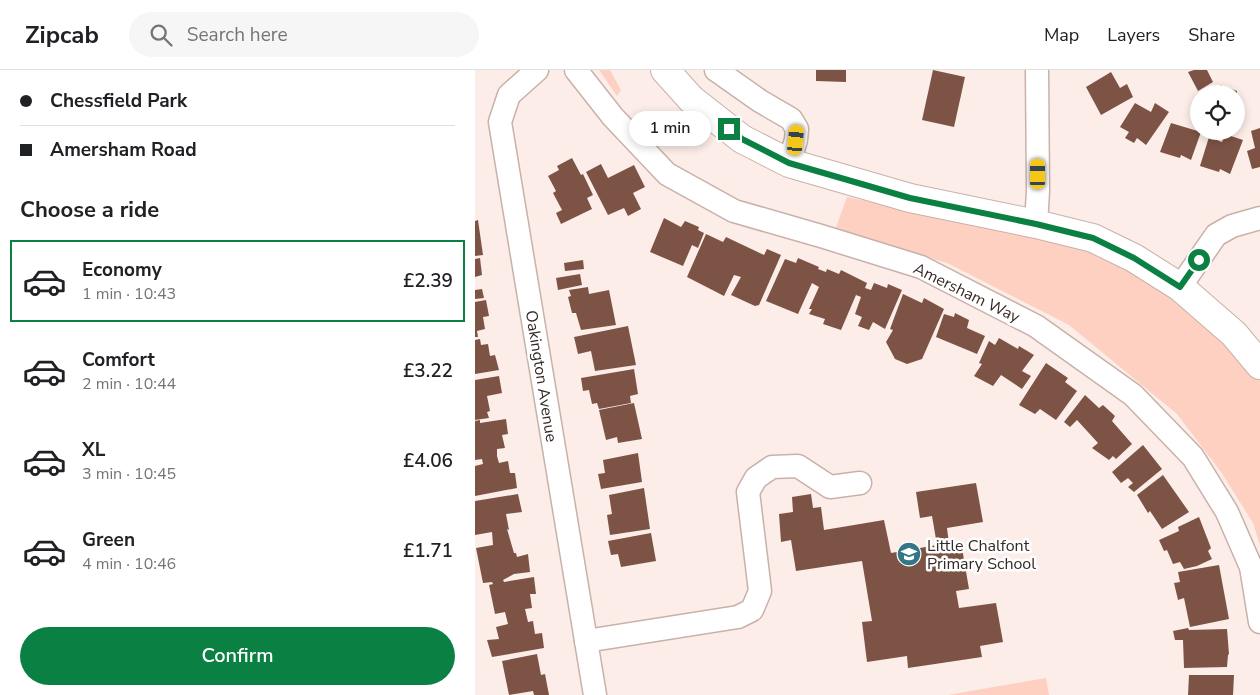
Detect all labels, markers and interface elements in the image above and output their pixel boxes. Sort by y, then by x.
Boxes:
search box [129,12,479,57]
text: Zipcab [25,19,99,51]
icon: search [147,21,175,49]
text: Search here [187,22,288,48]
text: Map [1044,23,1079,47]
text: Layers [1107,23,1160,47]
text: Share [1188,23,1235,47]
map controls [1190,85,1245,140]
button: locate [1190,85,1245,140]
text: Chessfield Park [50,88,187,114]
callout: 1 min [629,112,711,146]
text: 1 min [650,117,690,139]
route end [718,118,740,140]
car [786,124,805,156]
text: Amersham Road [50,137,197,163]
car [1030,159,1045,189]
text: Choose a ride [20,195,159,225]
route start [1188,249,1210,271]
text: Economy [82,257,162,283]
street label: Amersham Way [910,258,1024,329]
icon: car [22,259,67,304]
text: £2.39 [403,268,453,294]
text: 1 min · 10:43 [82,283,176,305]
street label: Oakington Avenue [520,309,562,444]
text: Comfort [82,347,155,373]
icon: car [22,349,67,394]
text: £3.22 [403,358,453,384]
text: 2 min · 10:44 [82,373,176,395]
text: XL [82,437,105,463]
icon: car [22,439,67,484]
text: £4.06 [403,448,453,474]
text: 3 min · 10:45 [82,463,176,485]
text: Green [82,527,135,553]
icon: car [22,529,67,574]
place label: Little Chalfont Primary School [927,535,1036,575]
text: £1.71 [403,538,453,564]
school or university icon: Little Chalfont Primary School [896,541,922,567]
text: 4 min · 10:46 [82,553,176,575]
button: Confirm [20,627,455,685]

